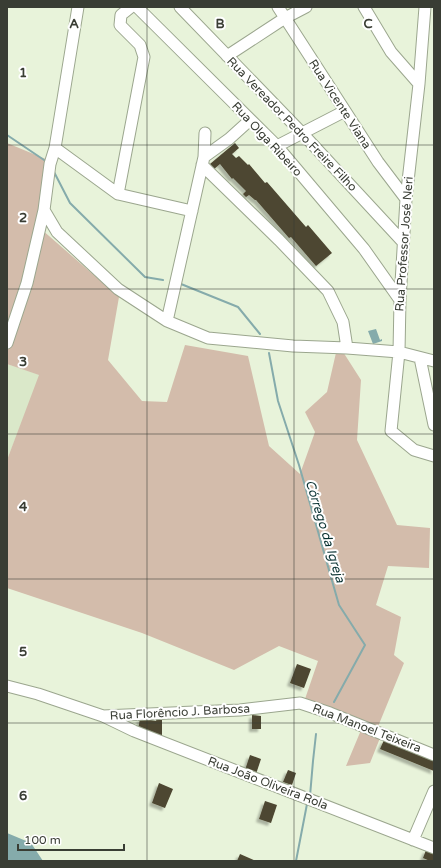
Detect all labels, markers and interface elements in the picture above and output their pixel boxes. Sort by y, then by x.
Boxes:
text: A [69,16,79,32]
text: B [215,16,225,32]
text: C [363,16,373,32]
street label: Rua Vereador Pedro Freire Filho [224,54,360,194]
street label: Rua Vicente Viana [306,57,374,151]
text: 1 [19,65,27,81]
street label: Rua Olga Ribeiro [229,99,305,179]
street label: Rua Professor José Neri [392,176,416,312]
text: 2 [19,210,27,226]
text: 3 [19,354,27,370]
water label: Córrego da Igreja [302,478,348,585]
text: 4 [19,499,28,515]
text: 5 [19,644,27,660]
street label: Rua Florêncio J. Barbosa [110,701,250,723]
street label: Rua Manoel Teixeira [311,701,423,755]
street label: Rua João Oliveira Rola [206,754,330,812]
text: 6 [19,788,27,804]
scale bar [18,826,124,852]
text: 100 m [24,833,61,847]

